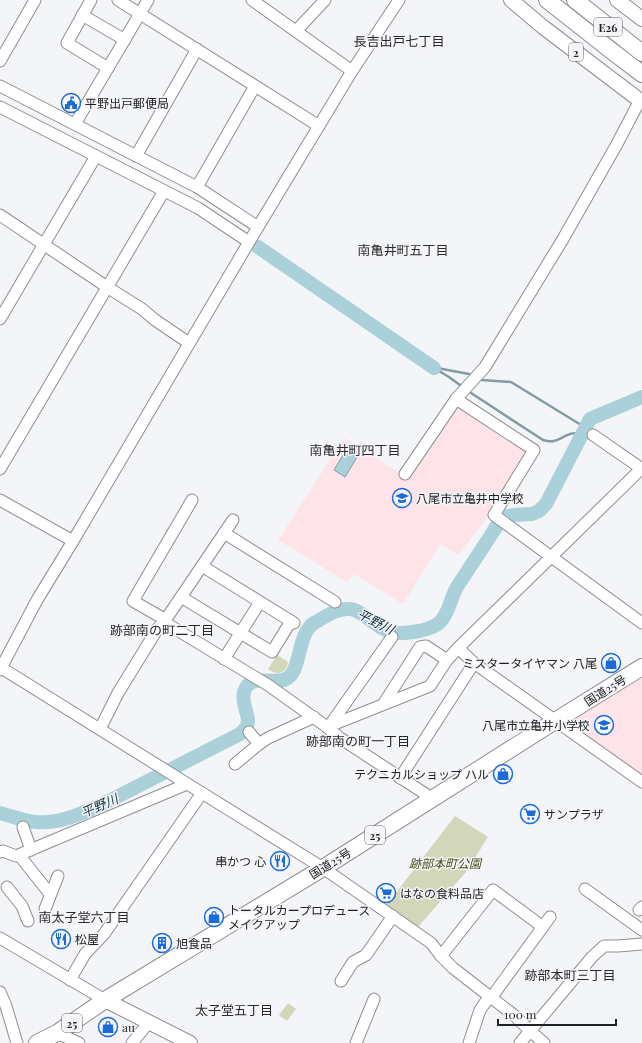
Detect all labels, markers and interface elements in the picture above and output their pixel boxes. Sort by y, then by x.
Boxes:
road number: E26 [594,18,622,36]
district label: 長吉出戸七丁目 [353,32,445,49]
road number: 2 [569,43,583,61]
public building icon: 平野出戸郵便局 [60,92,82,114]
place label: 平野出戸郵便局 [85,95,169,111]
district label: 南亀井町五丁目 [357,241,449,258]
district label: 南亀井町四丁目 [309,441,401,458]
school or university icon: 八尾市立亀井中学校 [391,487,413,509]
place label: 八尾市立亀井中学校 [416,490,524,506]
water label: 平野川 [355,605,399,638]
district label: 跡部南の町二丁目 [110,621,214,638]
shop icon: ミスタータイヤマン 八尾 [600,652,622,674]
place label: ミスタータイヤマン 八尾 [462,655,597,671]
street label: 国道25号 [581,671,629,709]
school or university icon: 八尾市立亀井小学校 [593,714,615,736]
place label: 八尾市立亀井小学校 [482,717,590,733]
district label: 跡部南の町一丁目 [306,732,410,749]
shop icon: テクニカルショップ ハル [492,763,514,785]
place label: テクニカルショップ ハル [354,766,489,782]
water label: 平野川 [78,788,122,821]
supermarket icon: サンプラザ [519,803,541,825]
place label: サンプラザ [544,806,604,822]
road number: 25 [365,826,385,844]
street label: 国道25号 [306,844,354,882]
restaurant icon: 串かつ 心 [269,850,291,872]
place label: 串かつ 心 [215,853,266,869]
park label: 跡部本町公園 [409,855,483,871]
supermarket icon: はなの食料品店 [375,882,397,904]
place label: はなの食料品店 [400,885,484,901]
place label: トータルカープロデュース メイクアップ [228,902,370,932]
shop icon: トータルカープロデュース メイクアップ [203,906,225,928]
district label: 南太子堂六丁目 [38,908,130,925]
restaurant icon: 松屋 [50,928,72,950]
place label: 松屋 [75,931,99,947]
building icon: 旭食品 [151,932,173,954]
place label: 旭食品 [176,935,212,951]
district label: 跡部本町三丁目 [524,966,616,983]
district label: 太子堂五丁目 [195,1001,273,1018]
scale bar [498,1001,616,1027]
text: 100 m [504,1006,537,1022]
road number: 25 [62,1014,82,1032]
shop icon: au [97,1016,119,1038]
place label: au [122,1019,135,1035]

